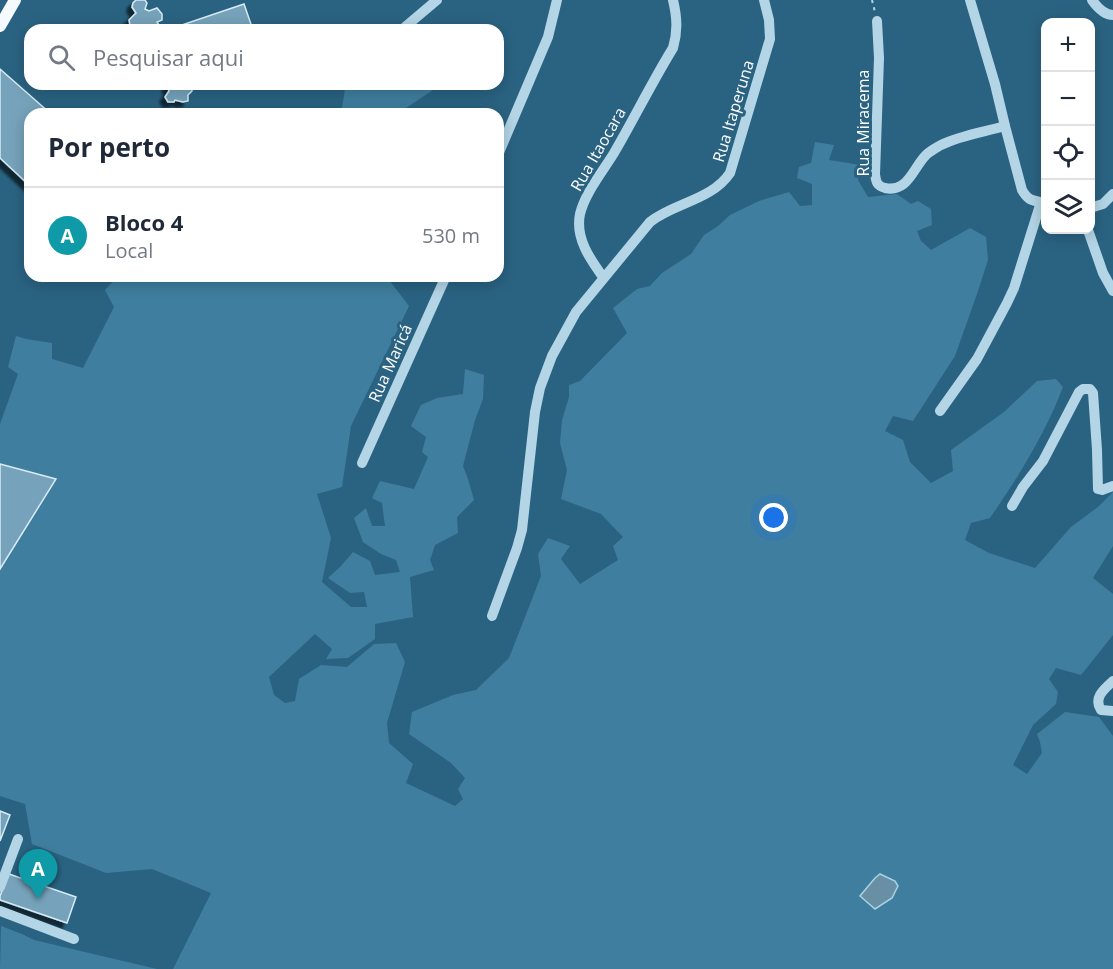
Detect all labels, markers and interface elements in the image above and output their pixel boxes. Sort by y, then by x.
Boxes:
map controls [1041,18,1095,234]
button: + [1041,18,1095,72]
search box [24,24,504,90]
icon: search [45,41,78,74]
text: Pesquisar aqui [93,42,244,72]
street label: Rua Itaperuna [707,57,759,165]
street label: Rua Miracema [852,70,874,176]
button: − [1041,72,1095,126]
street label: Rua Itaocara [565,103,631,195]
button: locate [1041,126,1095,180]
text: Por perto [48,129,170,165]
button: layers [1041,180,1095,234]
text: Bloco 4 [105,207,183,237]
text: A [61,222,74,249]
text: 530 m [422,222,480,249]
text: Local [105,237,153,264]
street label: Rua Maricá [363,321,417,405]
your location [759,503,788,532]
pin: A [18,850,57,899]

